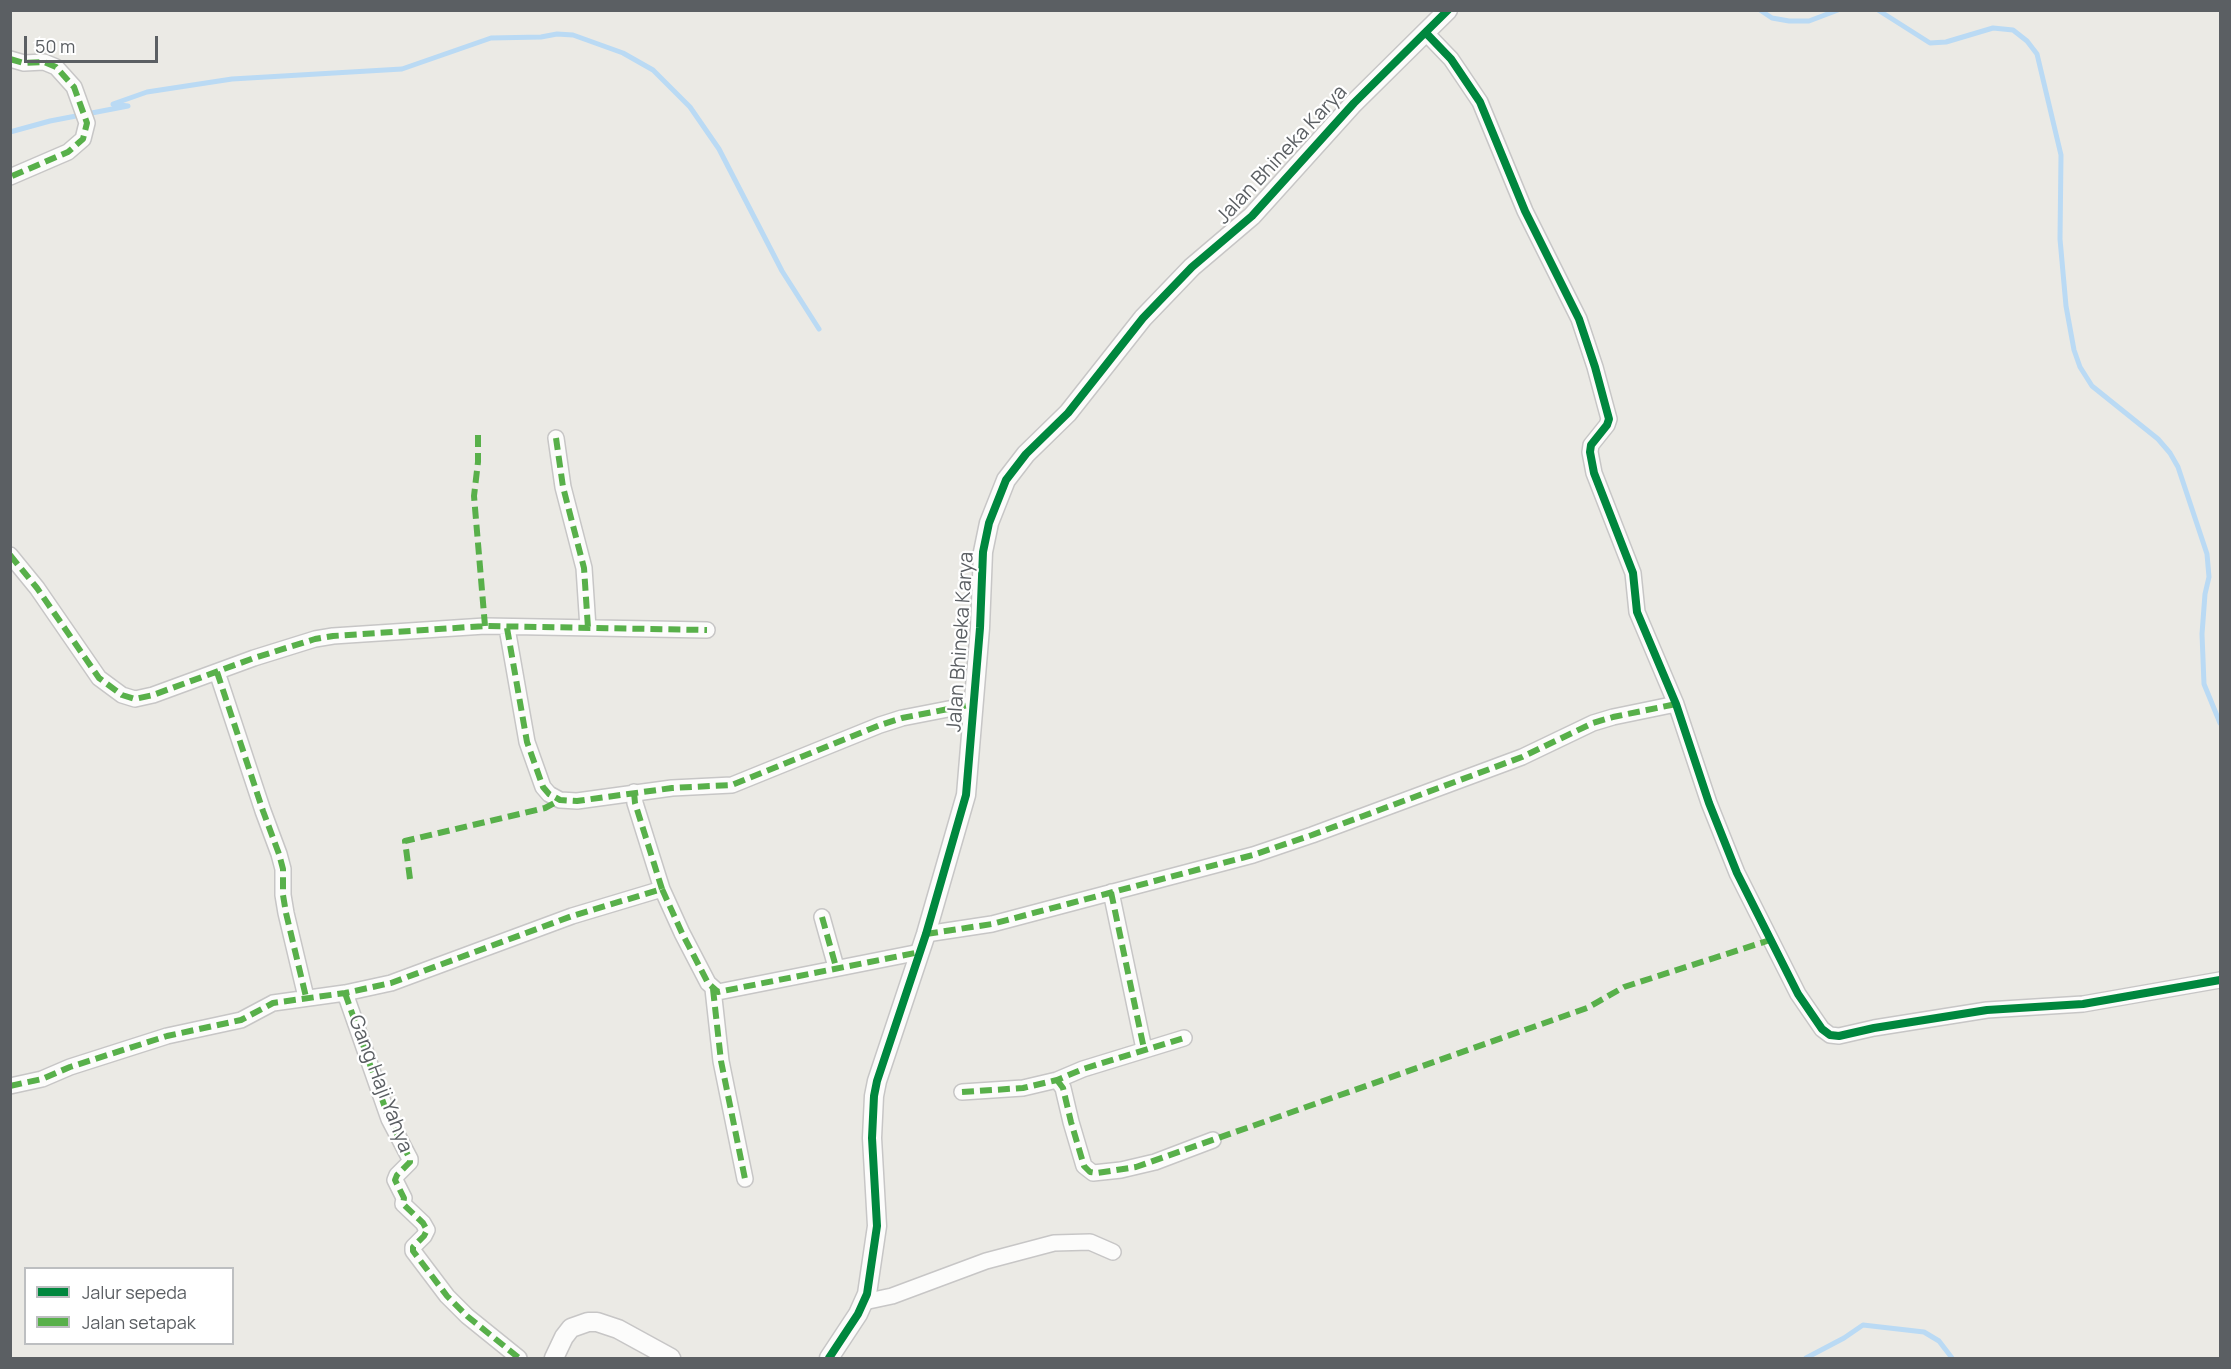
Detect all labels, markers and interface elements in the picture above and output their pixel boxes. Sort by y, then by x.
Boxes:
scale bar [27,24,160,62]
text: 50 m [35,34,75,58]
street label: Jalan Bhineka Karya [1212,81,1352,229]
street label: Jalan Bhineka Karya [943,551,979,733]
street label: Gang Haji Yahya [343,1012,417,1156]
legend [24,1267,234,1345]
text: Jalur sepeda [82,1280,187,1304]
text: Jalan setapak [82,1310,196,1334]

